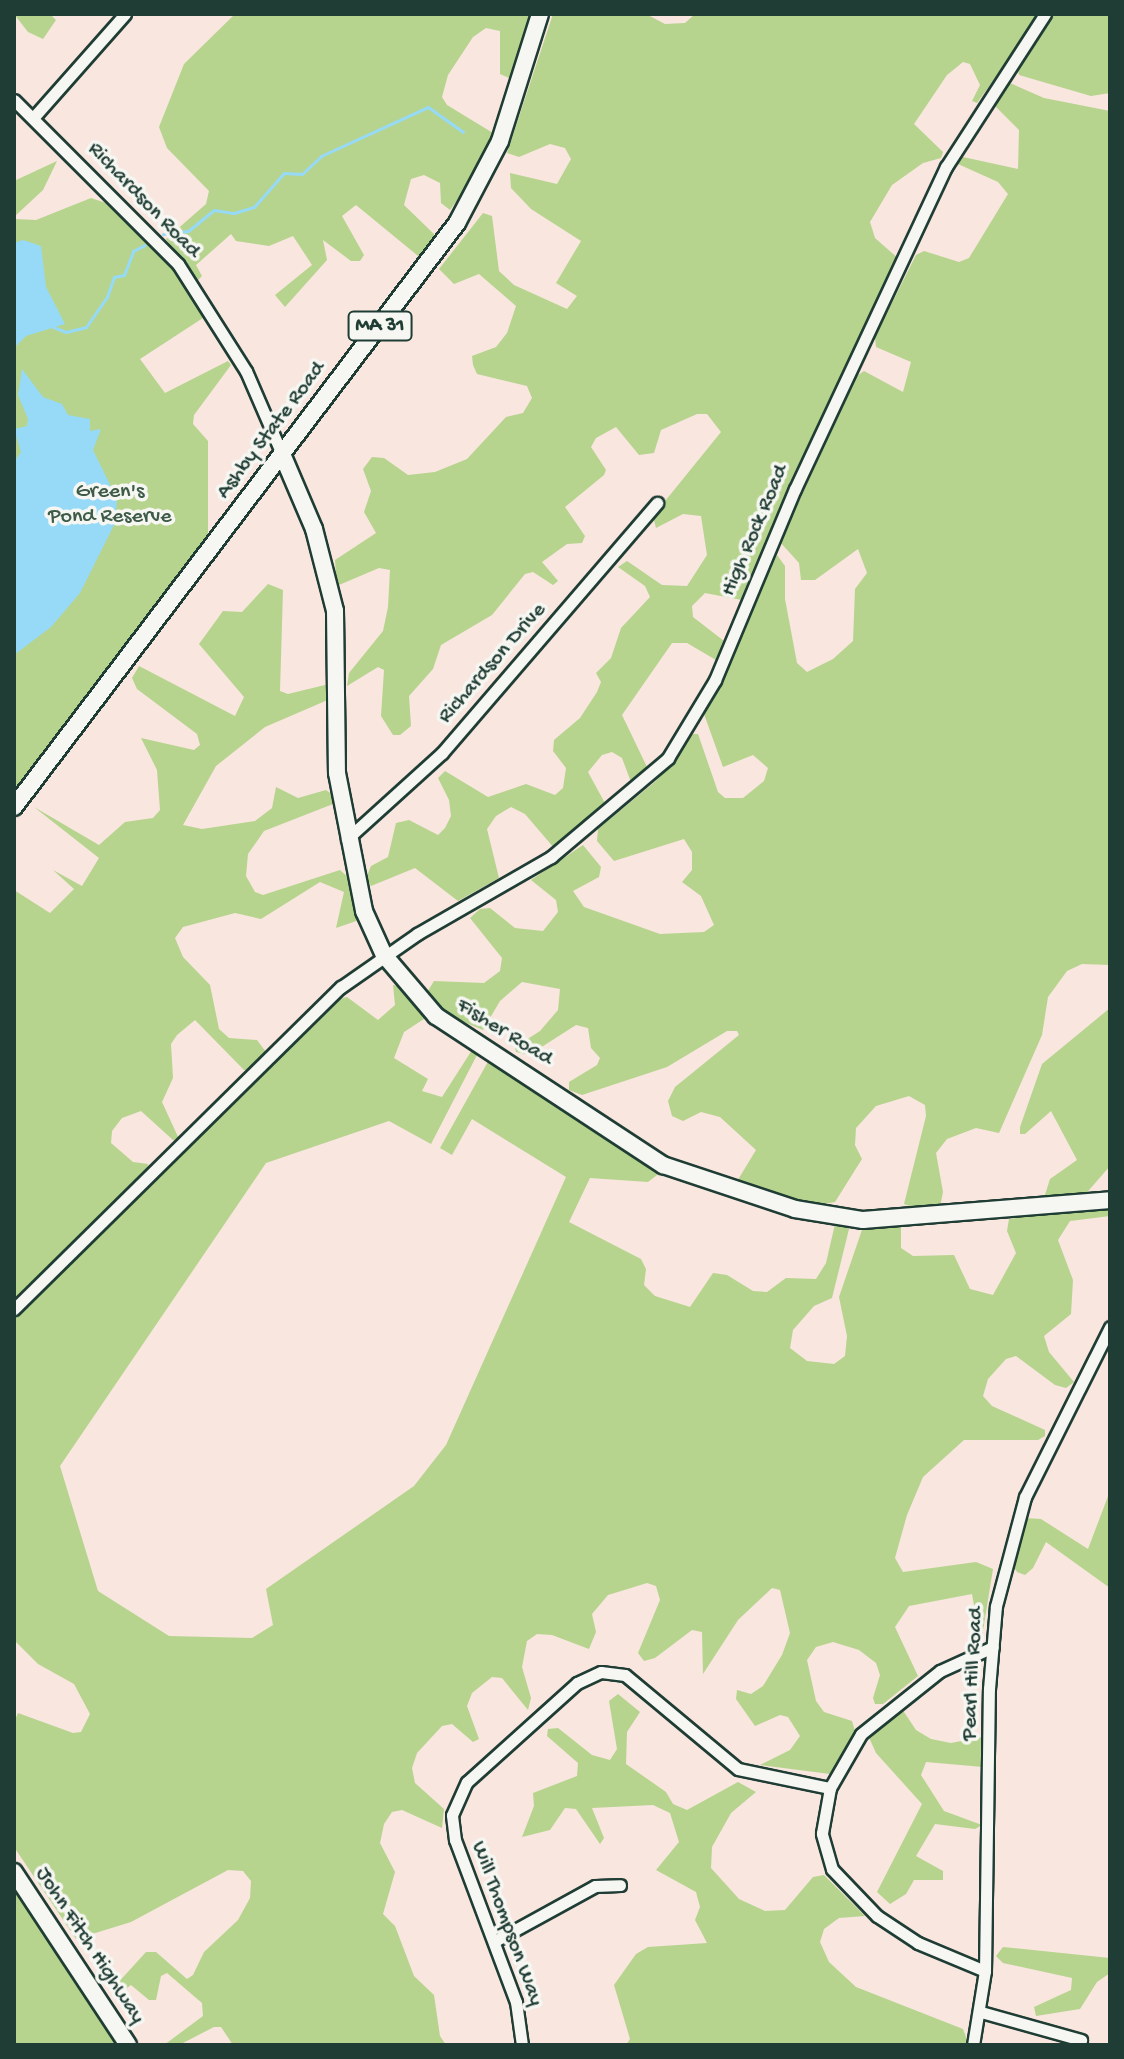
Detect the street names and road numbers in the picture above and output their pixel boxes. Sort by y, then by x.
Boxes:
street label: Richardson Road [81,137,205,265]
road number: MA 31 [346,310,414,342]
street label: Ashby State Road [212,357,332,505]
street label: High Rock Road [716,461,796,601]
street label: Richardson Drive [433,598,553,730]
street label: Fisher Road [451,993,557,1073]
street label: Pearl Hill Road [957,1606,991,1742]
street label: Will Thompson Way [464,1838,548,2010]
street label: John Fitch Highway [28,1863,150,2029]

